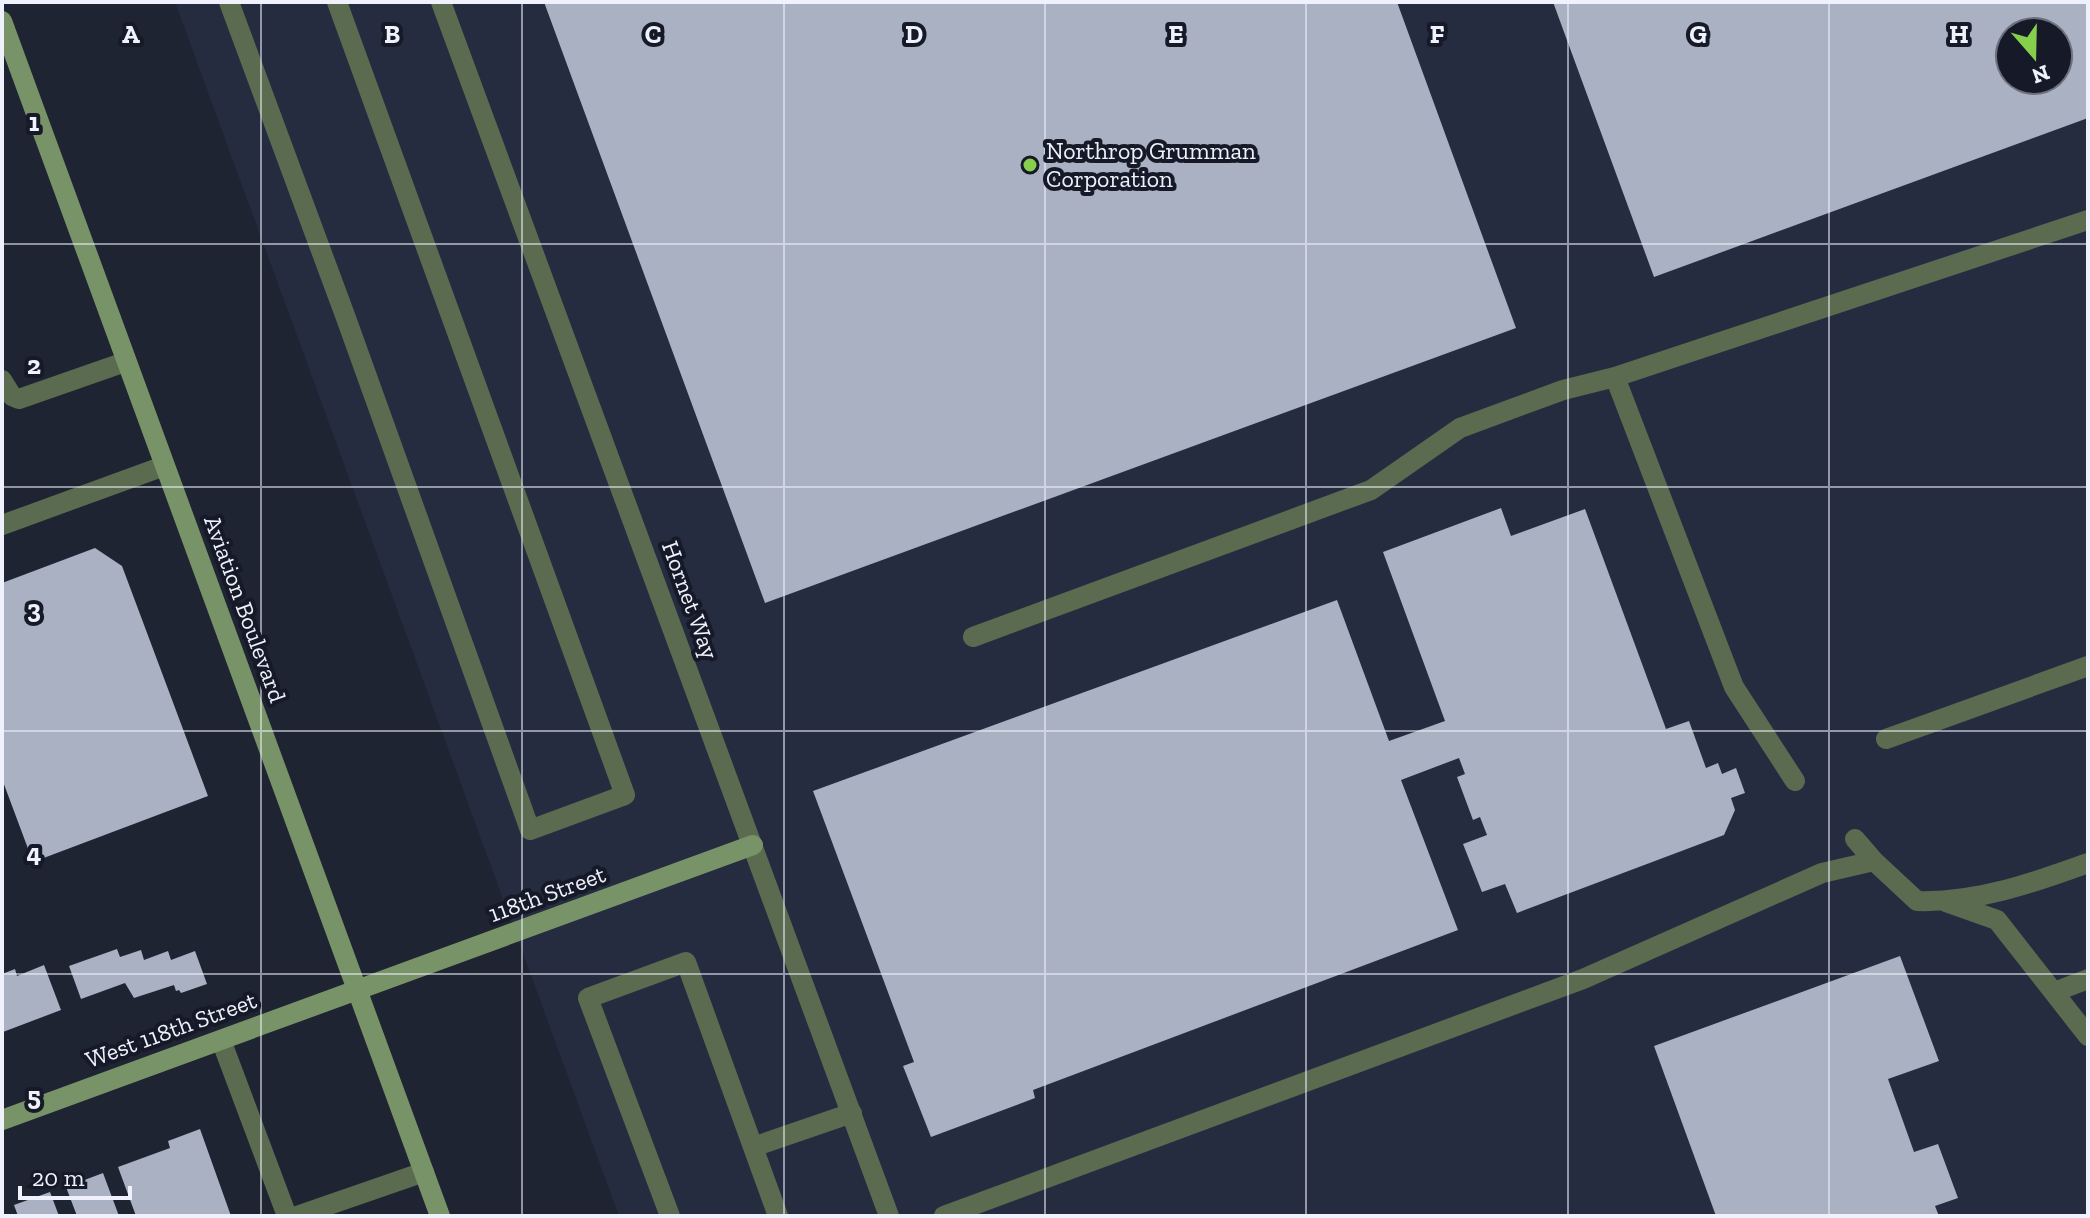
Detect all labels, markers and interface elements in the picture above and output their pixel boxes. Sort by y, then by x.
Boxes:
north arrow [1994,16,2074,96]
text: A [122,18,140,50]
text: B [384,18,400,50]
text: C [645,18,661,50]
text: D [905,18,923,50]
text: E [1168,18,1184,50]
text: F [1430,18,1445,50]
text: G [1689,18,1707,50]
text: H [1949,18,1969,50]
text: N [2028,59,2053,90]
text: 1 [29,106,40,138]
place label: Northrop Grumman Corporation [1046,136,1256,193]
marker: Northrop Grumman Corporation [1021,156,1039,174]
text: 2 [27,349,41,381]
street label: Aviation Boulevard [198,511,293,706]
street label: Hornet Way [656,537,725,663]
text: 3 [27,593,41,625]
text: 4 [27,837,42,869]
street label: 118th Street [484,859,609,928]
street label: West 118th Street [81,985,260,1074]
text: 5 [27,1080,41,1112]
scale bar [20,1150,130,1200]
text: 20 m [32,1163,85,1192]

